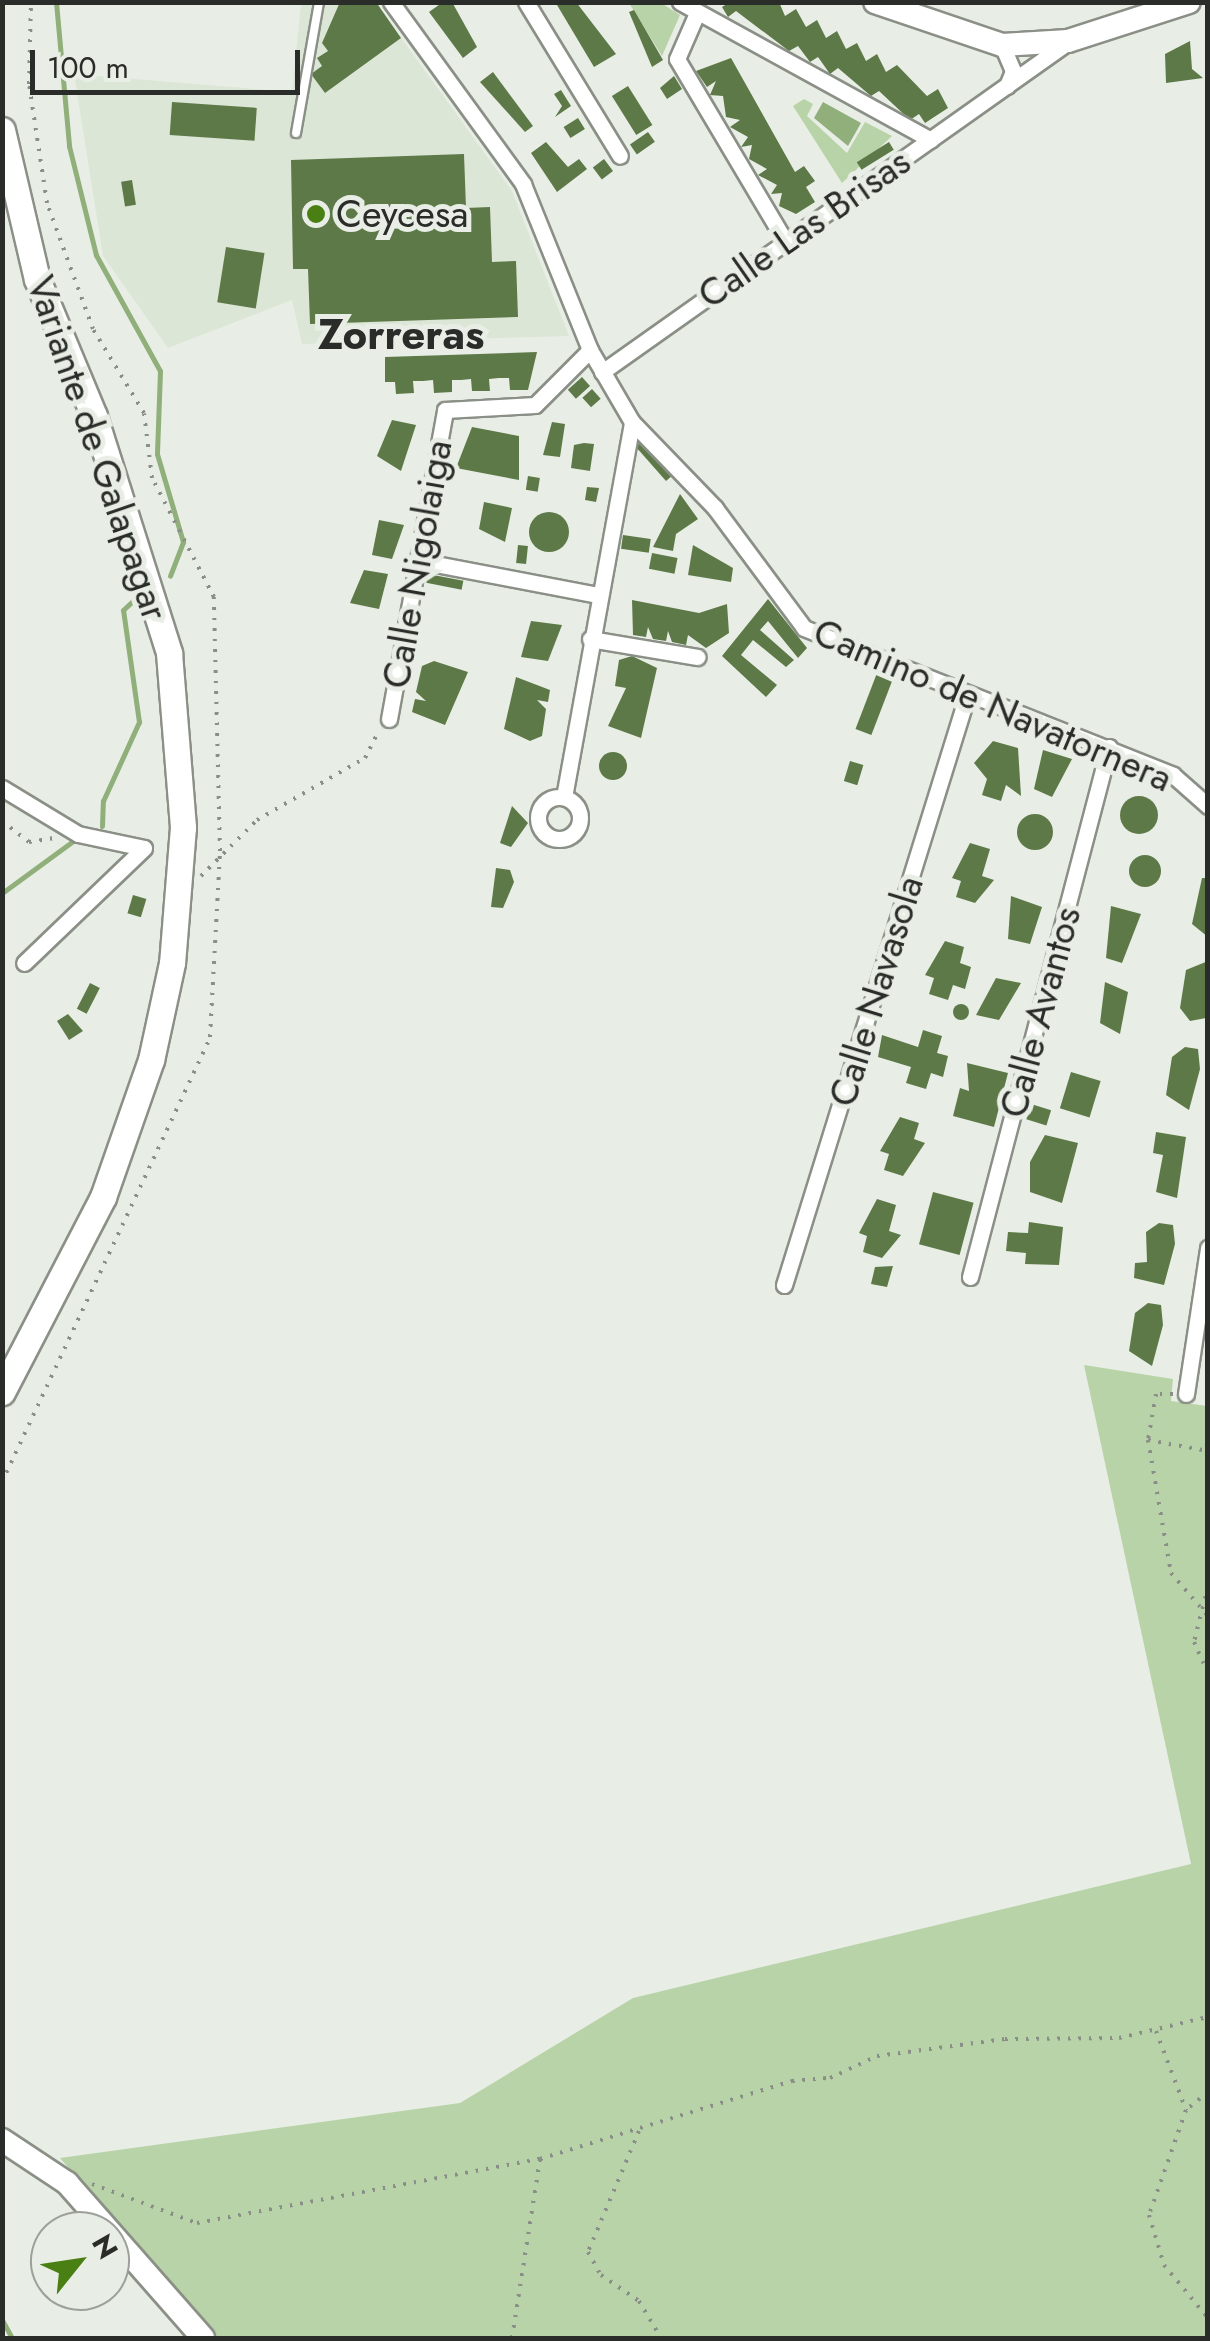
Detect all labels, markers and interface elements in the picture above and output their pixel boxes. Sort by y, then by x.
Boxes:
scale bar [35,30,305,92]
text: 100 m [47,46,129,89]
street label: Calle Las Brisas [689,138,919,318]
place label: Ceycesa [336,191,469,237]
marker: Ceycesa [305,203,327,225]
street label: Variante de Galapagar [18,270,178,626]
district label: Zorreras [318,310,484,360]
street label: Calle Nigolaiga [373,436,461,692]
street label: Camino de Navatornera [807,609,1179,801]
street label: Calle Navasola [819,870,933,1112]
street label: Calle Avantos [990,902,1090,1122]
north arrow [30,2211,130,2311]
text: N [81,2227,128,2267]

